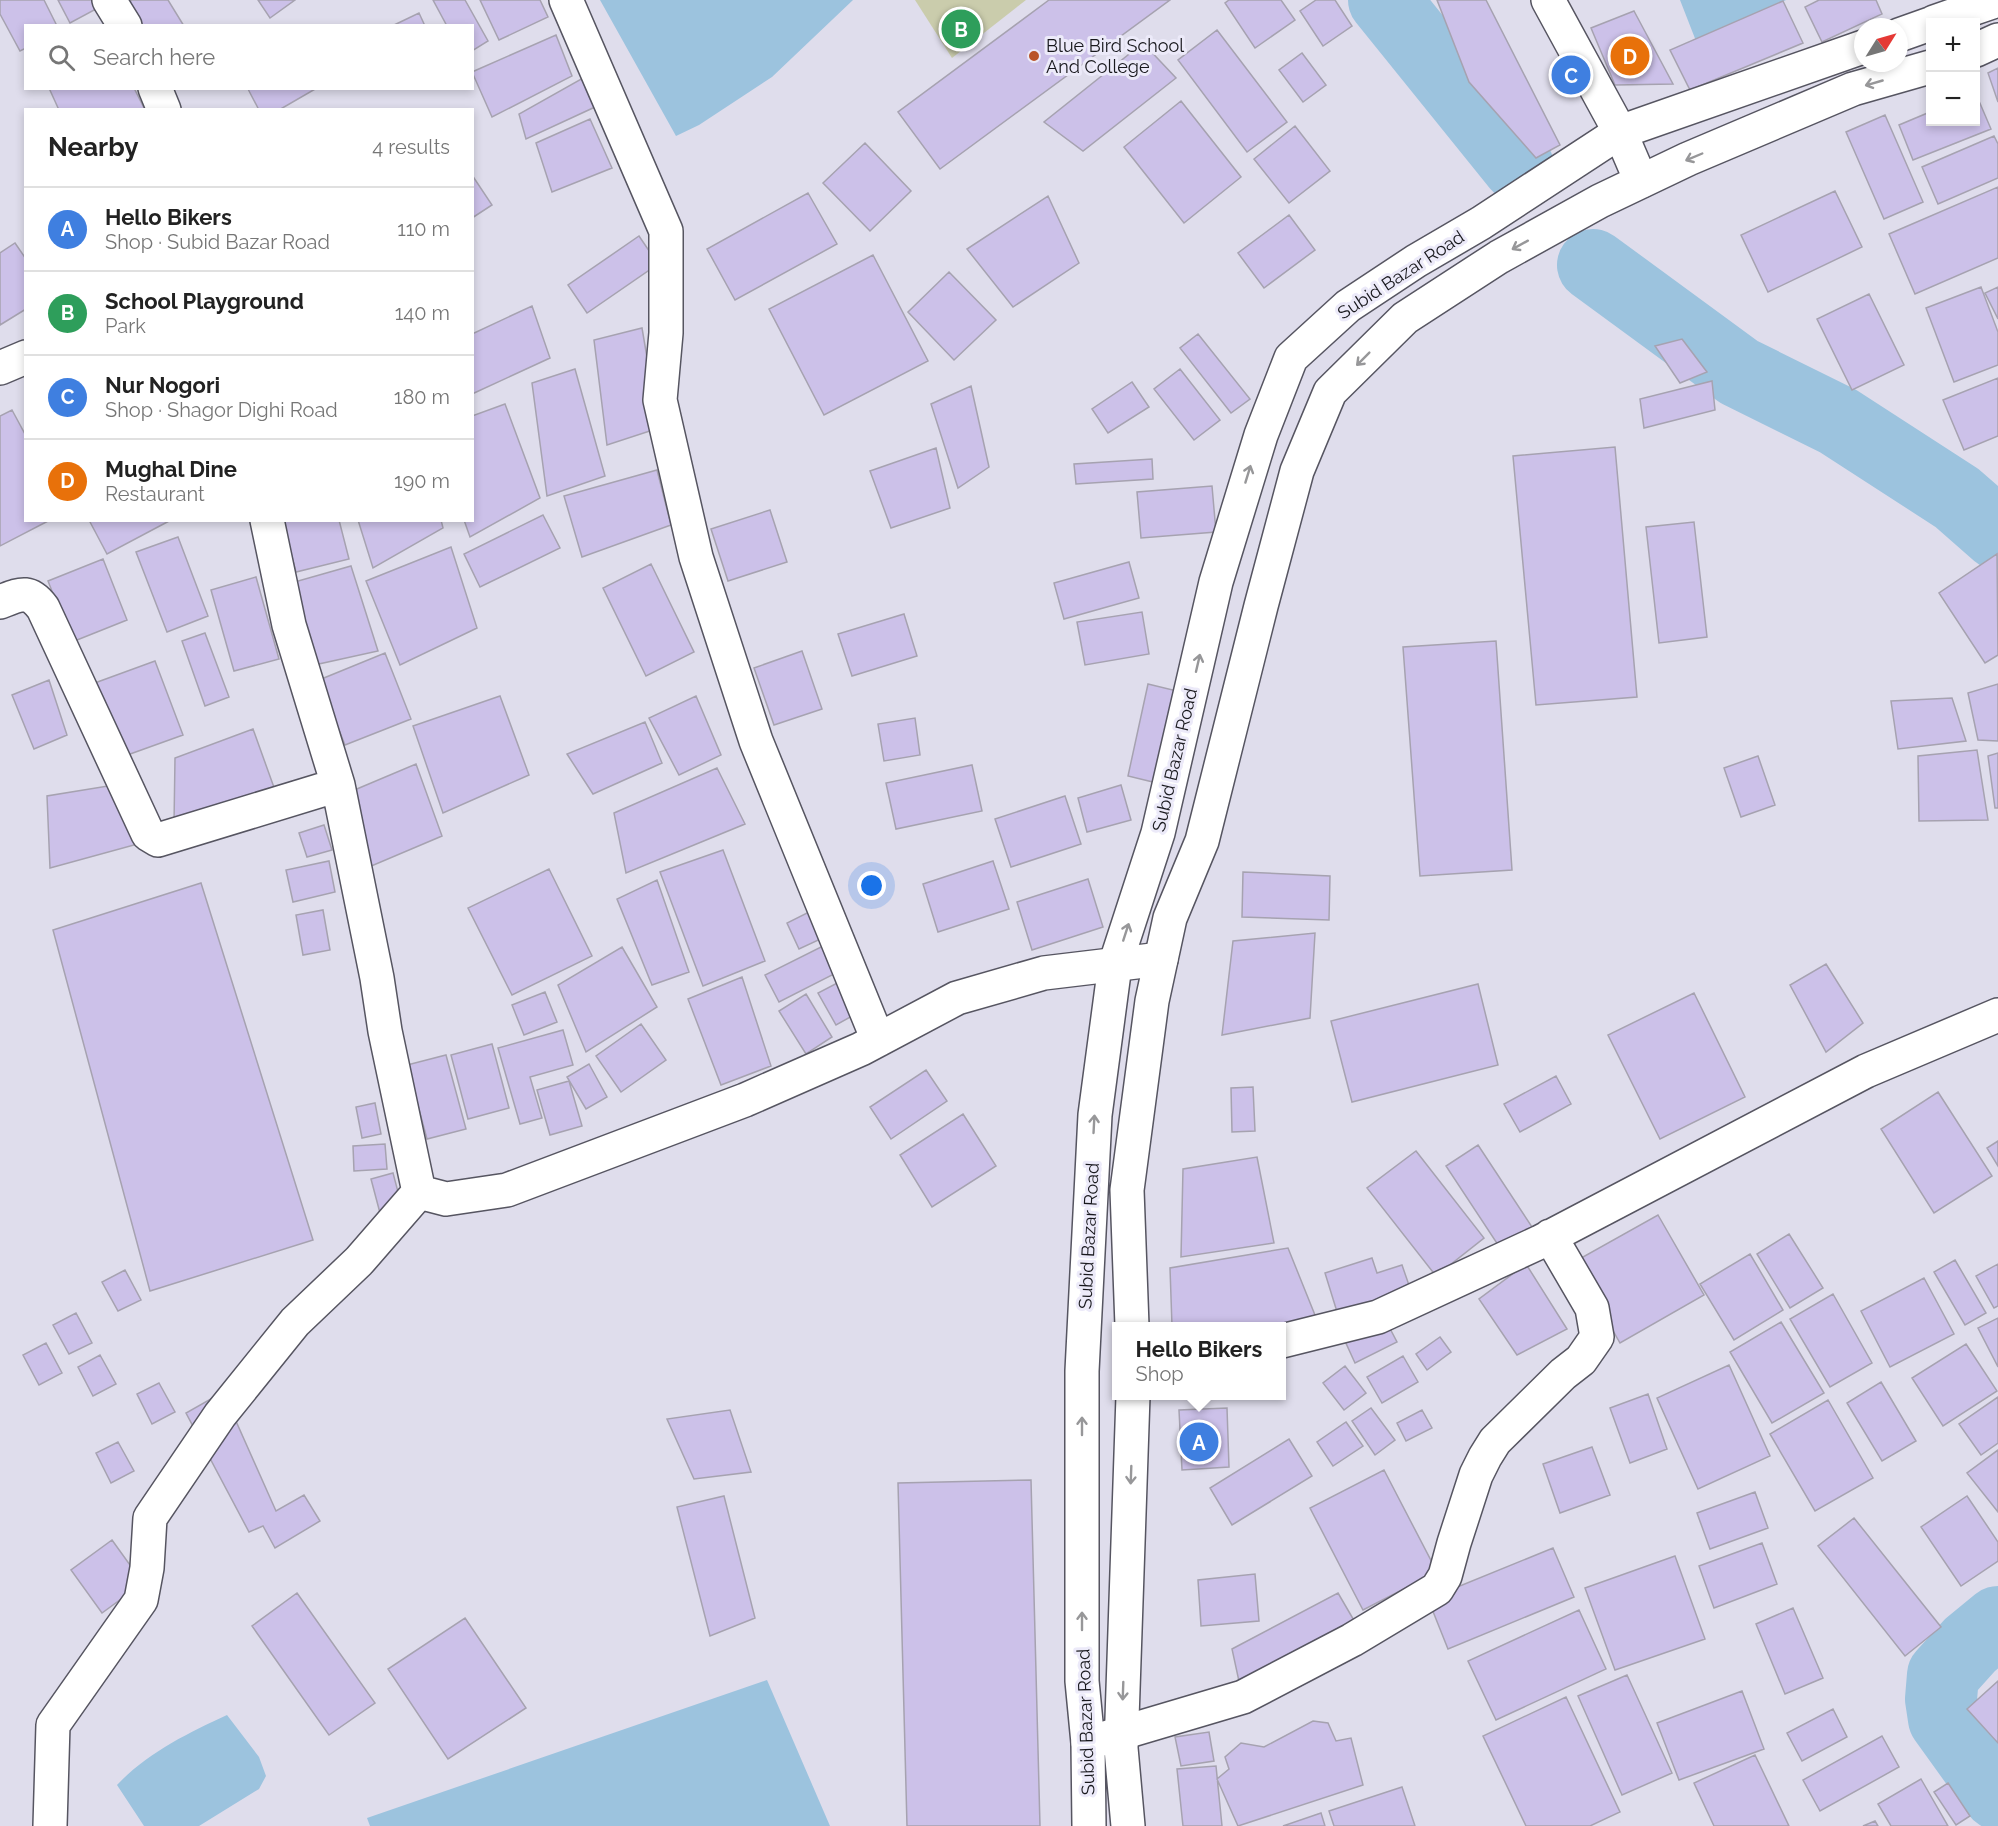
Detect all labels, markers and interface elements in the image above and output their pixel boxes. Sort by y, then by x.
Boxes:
pin: B [942,6,980,51]
north arrow [1854,18,1908,72]
map controls [1926,18,1980,126]
button: + [1926,18,1980,72]
search box [24,24,474,90]
pin: D [1610,34,1650,78]
place label: Blue Bird School And College [1046,35,1184,77]
icon: search [45,41,78,74]
text: Search here [93,44,215,70]
marker: Blue Bird School And College [1027,49,1041,63]
pin: C [1552,52,1590,98]
button: − [1926,72,1980,126]
one-way arrow [1865,78,1884,89]
text: Nearby [48,132,138,162]
text: 4 results [372,135,450,159]
one-way arrow [1685,152,1704,163]
text: Hello Bikers [105,204,232,230]
text: A [61,217,74,241]
text: 110 m [397,217,450,241]
street label: Subid Bazar Road [1334,226,1468,323]
text: Shop · Subid Bazar Road [105,230,330,254]
one-way arrow [1512,239,1529,251]
text: School Playground [105,288,304,314]
text: B [61,301,74,325]
text: 140 m [395,301,450,325]
text: Park [105,314,146,338]
one-way arrow [1356,352,1371,367]
text: Nur Nogori [105,372,220,398]
text: C [61,385,74,409]
text: 180 m [394,385,450,409]
text: Shop · Shagor Dighi Road [105,398,338,422]
text: Mughal Dine [105,456,237,482]
one-way arrow [1244,465,1255,484]
text: D [60,469,75,493]
text: 190 m [394,469,450,493]
text: Restaurant [105,482,205,506]
one-way arrow [1192,653,1204,672]
street label: Subid Bazar Road [1148,686,1201,834]
your location [857,871,886,900]
one-way arrow [1121,923,1132,942]
one-way arrow [1089,1114,1100,1134]
street label: Subid Bazar Road [1074,1162,1103,1310]
popup [1112,1322,1286,1400]
text: Hello Bikers [1136,1336,1262,1362]
text: Shop [1136,1362,1184,1386]
one-way arrow [1076,1416,1088,1436]
pin: A [1180,1420,1218,1464]
one-way arrow [1125,1464,1136,1484]
one-way arrow [1076,1611,1088,1631]
street label: Subid Bazar Road [1072,1648,1099,1796]
one-way arrow [1118,1680,1129,1700]

